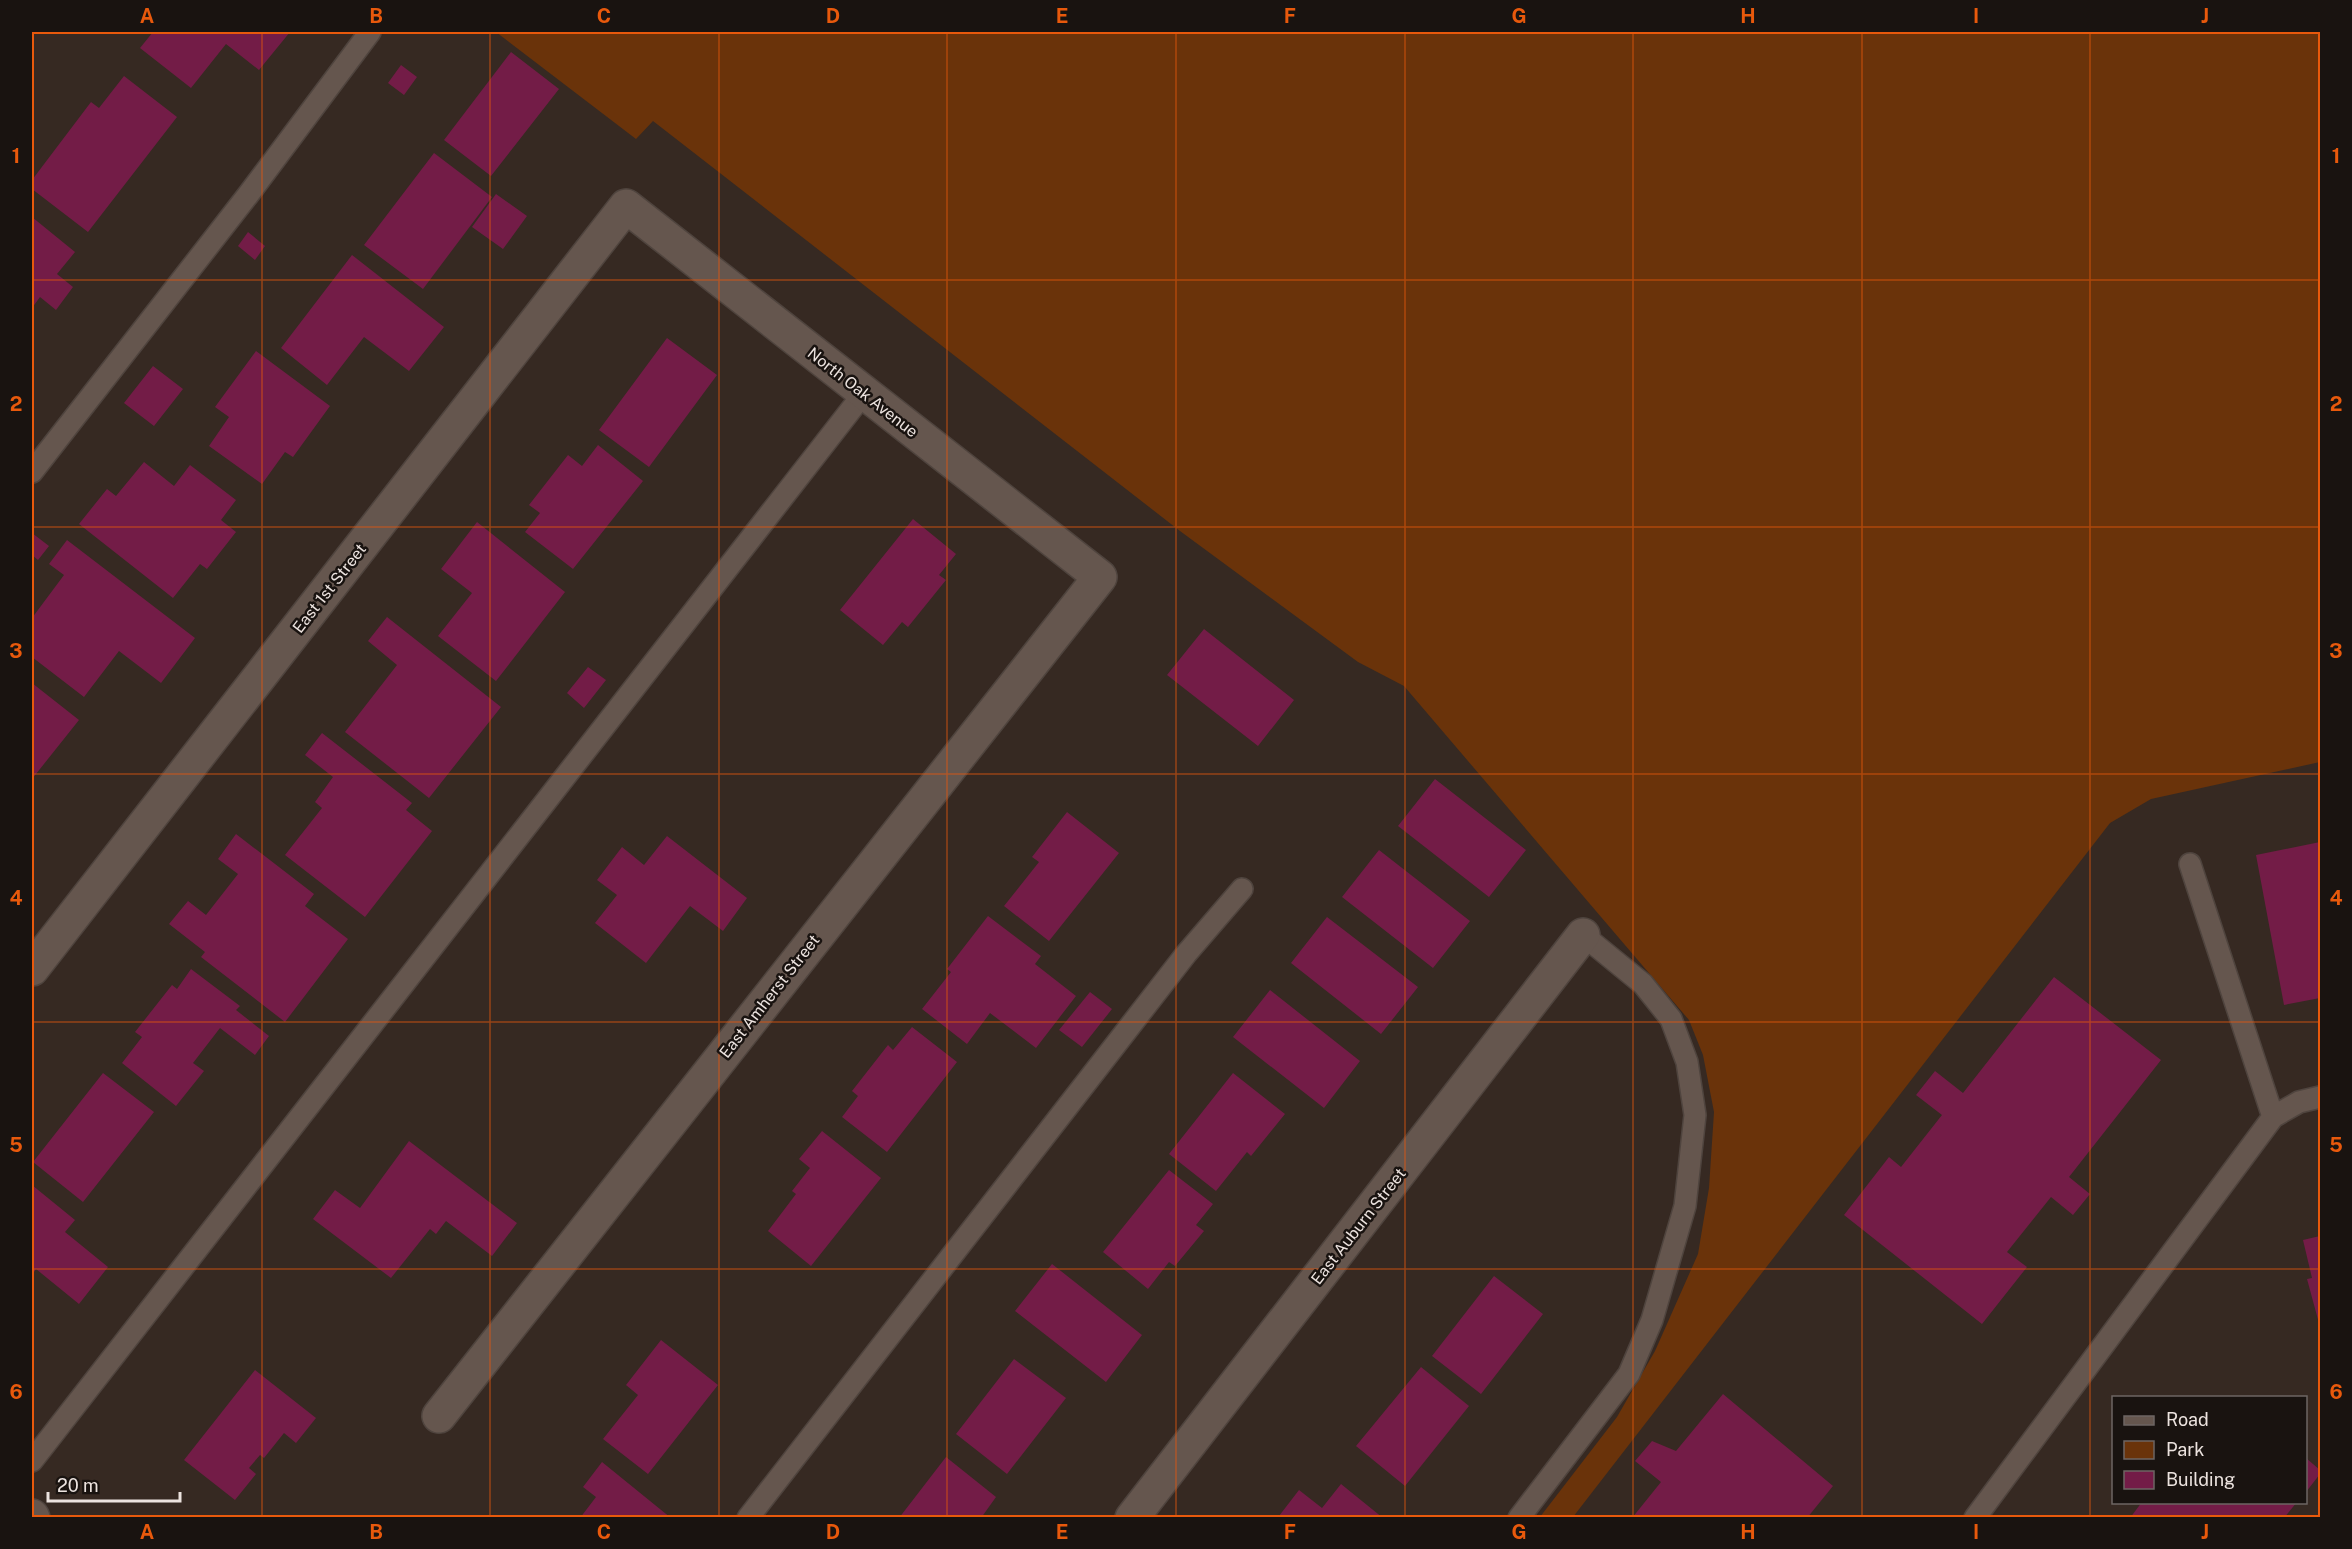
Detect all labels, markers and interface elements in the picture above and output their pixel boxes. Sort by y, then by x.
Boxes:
text: A [140,4,154,28]
text: B [369,4,383,28]
text: C [597,4,611,28]
text: D [826,4,840,28]
text: E [1056,4,1068,28]
text: F [1284,4,1296,28]
text: G [1511,4,1527,28]
text: H [1740,4,1756,28]
text: I [1973,4,1979,28]
text: J [2201,4,2209,28]
text: 1 [12,144,20,168]
text: 1 [2332,144,2340,168]
street label: North Oak Avenue [804,343,922,441]
text: 2 [10,392,22,416]
text: 2 [2330,392,2342,416]
street label: East 1st Street [289,540,370,637]
text: 3 [9,639,23,663]
text: 3 [2329,639,2343,663]
text: 4 [9,886,23,910]
text: 4 [2329,886,2343,910]
street label: East Amherst Street [715,931,823,1062]
text: 5 [9,1133,23,1157]
text: 5 [2329,1133,2343,1157]
street label: East Auburn Street [1307,1164,1410,1288]
text: 6 [9,1380,23,1404]
text: 6 [2329,1380,2343,1404]
legend [2112,1396,2307,1504]
text: Road [2166,1409,2209,1430]
text: Park [2166,1439,2204,1460]
scale bar [48,1465,180,1503]
text: Building [2166,1469,2235,1490]
text: 20 m [57,1475,99,1496]
text: A [140,1520,154,1544]
text: B [369,1520,383,1544]
text: C [597,1520,611,1544]
text: D [826,1520,840,1544]
text: E [1056,1520,1068,1544]
text: F [1284,1520,1296,1544]
text: G [1511,1520,1527,1544]
text: H [1740,1520,1756,1544]
text: I [1973,1520,1979,1544]
text: J [2201,1520,2209,1544]

